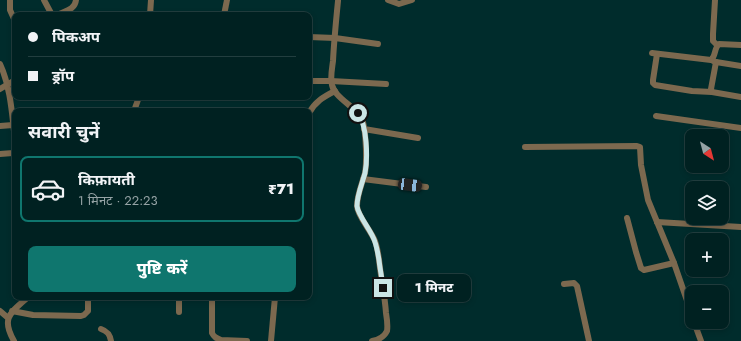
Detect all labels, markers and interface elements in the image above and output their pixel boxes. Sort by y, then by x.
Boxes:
text: पिकअप [52,26,100,48]
text: ड्रॉप [52,65,74,87]
route start [349,104,367,122]
text: सवारी चुनें [28,119,100,145]
north arrow [685,129,729,173]
map controls [685,129,729,329]
text: किफ़ायती [78,169,135,191]
icon: car [30,171,66,207]
text: ₹71 [268,178,294,200]
car [397,178,423,192]
button: layers [685,181,729,225]
text: 1 मिनट · 22:23 [78,191,158,210]
button: + [685,233,729,277]
button: पुष्टि करें [28,246,296,292]
callout: 1 मिनट [397,274,471,302]
text: 1 मिनट [415,278,453,297]
route end [374,279,392,297]
button: − [685,285,729,329]

